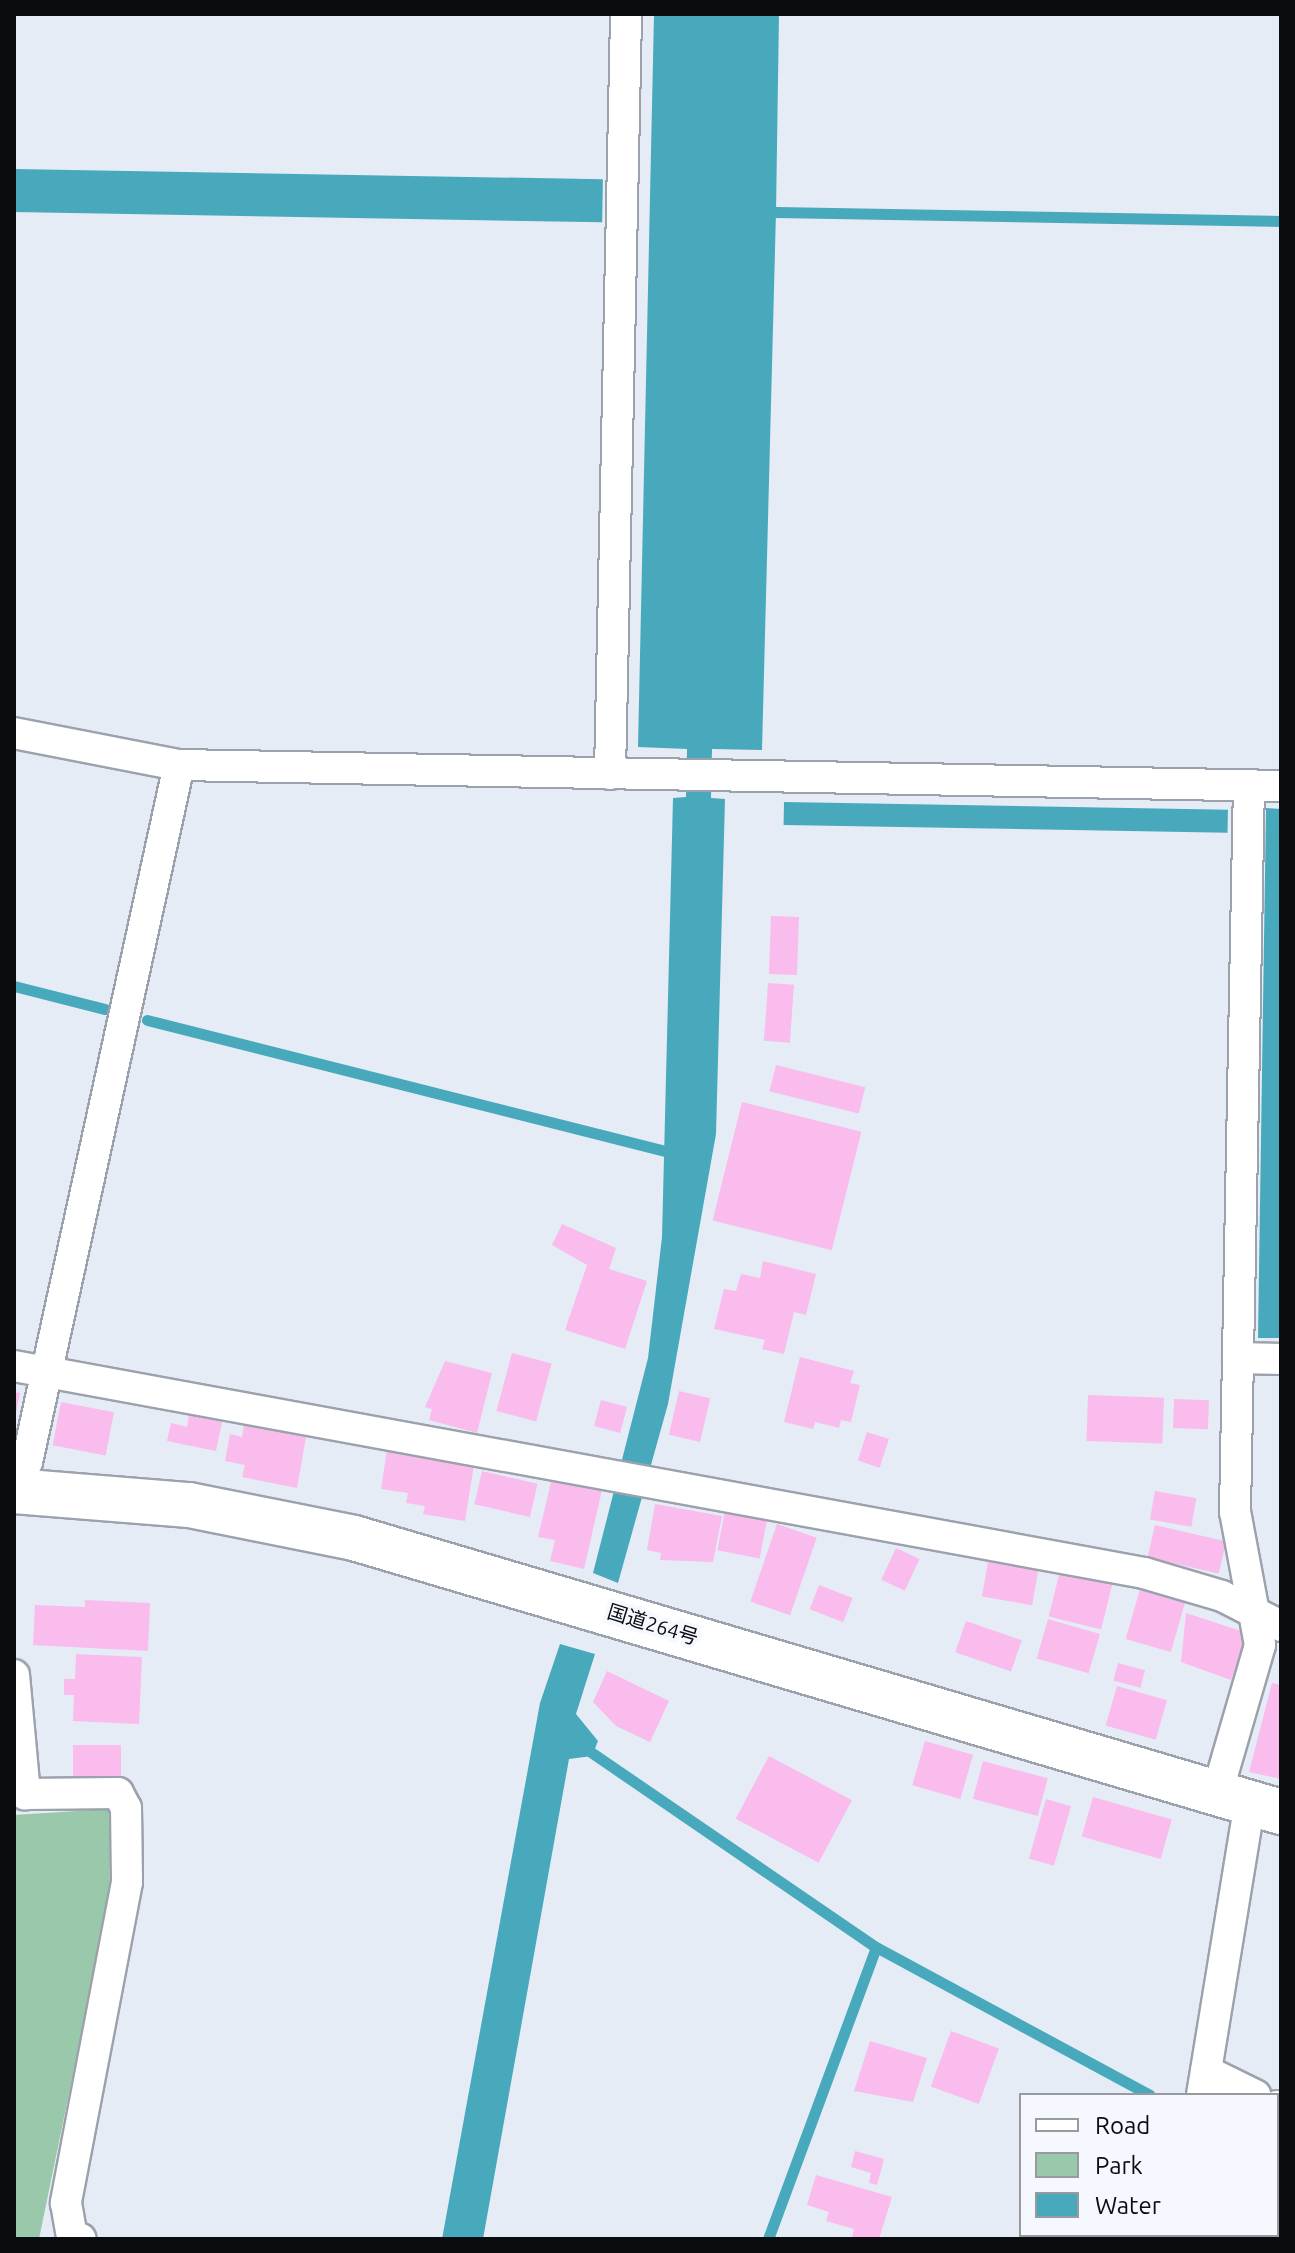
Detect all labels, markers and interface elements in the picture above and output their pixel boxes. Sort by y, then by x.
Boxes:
street label: 国道264号 [605,1599,701,1649]
legend [1019,2093,1279,2237]
text: Road [1095,2112,1150,2139]
text: Park [1095,2152,1143,2179]
text: Water [1095,2192,1161,2219]

